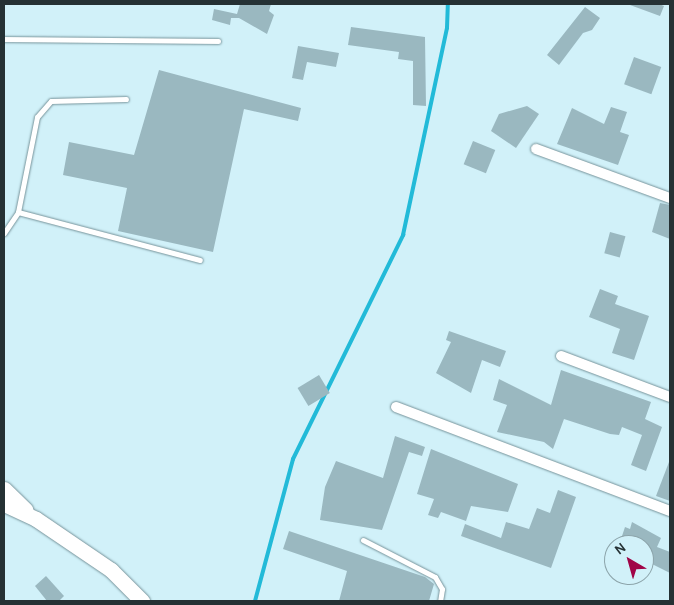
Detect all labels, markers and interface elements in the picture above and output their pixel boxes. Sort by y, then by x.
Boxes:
north arrow [604,535,654,585]
text: N [611,539,629,558]

